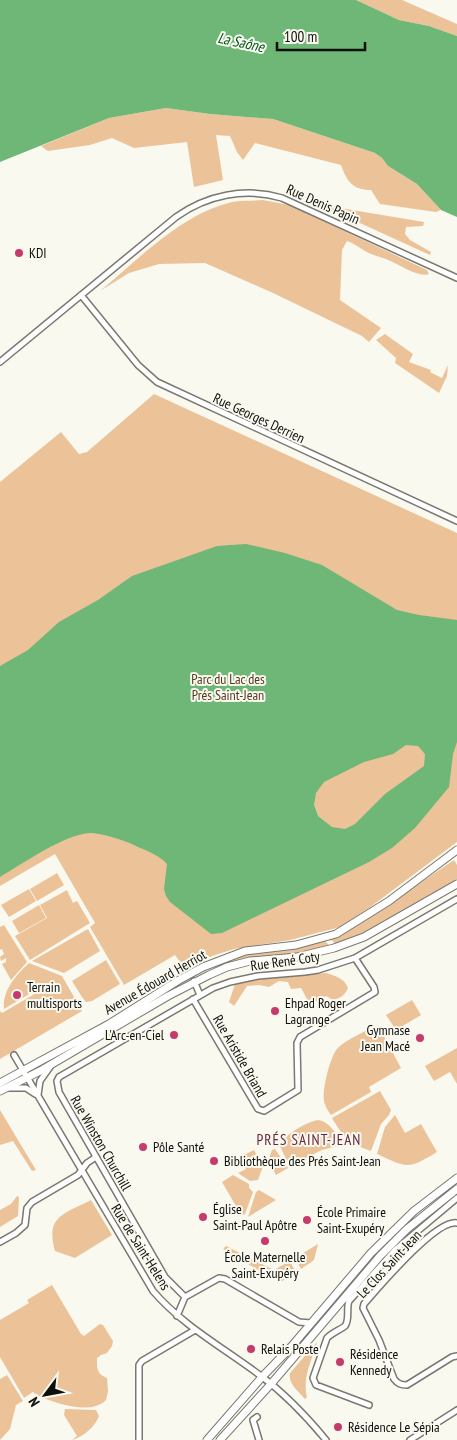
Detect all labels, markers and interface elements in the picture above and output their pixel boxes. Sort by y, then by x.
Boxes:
scale bar [277,20,364,52]
text: 100 m [284,27,317,46]
water label: La Saône [216,28,267,56]
street label: Rue Denis Papin [284,180,362,228]
place label: KDI [29,244,47,262]
marker: KDI [13,247,25,259]
street label: Rue Georges Derrien [210,389,308,447]
park label: Parc du Lac des Prés Saint-Jean [191,670,265,704]
street label: Avenue Édouard Herriot [101,945,209,1019]
street label: Rue René Coty [249,947,321,975]
place label: Terrain multisports [27,978,82,1012]
marker: Terrain multisports [11,989,23,1001]
place label: Ehpad Roger Lagrange [285,994,346,1028]
marker: Ehpad Roger Lagrange [269,1005,281,1017]
street label: Rue Aristide Briand [209,1012,271,1100]
place label: Gymnase Jean Macé [360,1021,410,1055]
place label: L'Arc-en-Ciel [105,1026,165,1044]
marker: L'Arc-en-Ciel [168,1029,180,1041]
marker: Gymnase Jean Macé [414,1032,426,1044]
street label: Rue Winston Churchill [67,1092,136,1194]
district label: PRÉS SAINT-JEAN [257,1130,361,1149]
place label: Pôle Santé [153,1138,204,1156]
marker: Pôle Santé [137,1141,149,1153]
place label: Bibliothèque des Prés Saint-Jean [224,1152,381,1170]
marker: Bibliothèque des Prés Saint-Jean [208,1155,220,1167]
place label: Église Saint-Paul Apôtre [213,1200,297,1234]
street label: Rue de Saint-Helens [107,1201,175,1294]
place label: École Primaire Saint-Exupéry [317,1203,386,1237]
marker: Église Saint-Paul Apôtre [197,1211,209,1223]
marker: École Primaire Saint-Exupéry [301,1214,313,1226]
street label: Le Clos Saint-Jean [353,1226,425,1302]
marker: École Maternelle Saint-Exupéry [259,1235,271,1247]
place label: École Maternelle Saint-Exupéry [225,1248,306,1282]
place label: Relais Poste [261,1340,319,1358]
marker: Relais Poste [245,1343,257,1355]
place label: Résidence Kennedy [350,1345,398,1379]
marker: Résidence Kennedy [334,1356,346,1368]
north arrow [20,1370,70,1420]
text: N [24,1394,44,1410]
place label: Résidence Le Sépia [348,1418,440,1436]
marker: Résidence Le Sépia [332,1421,344,1433]

